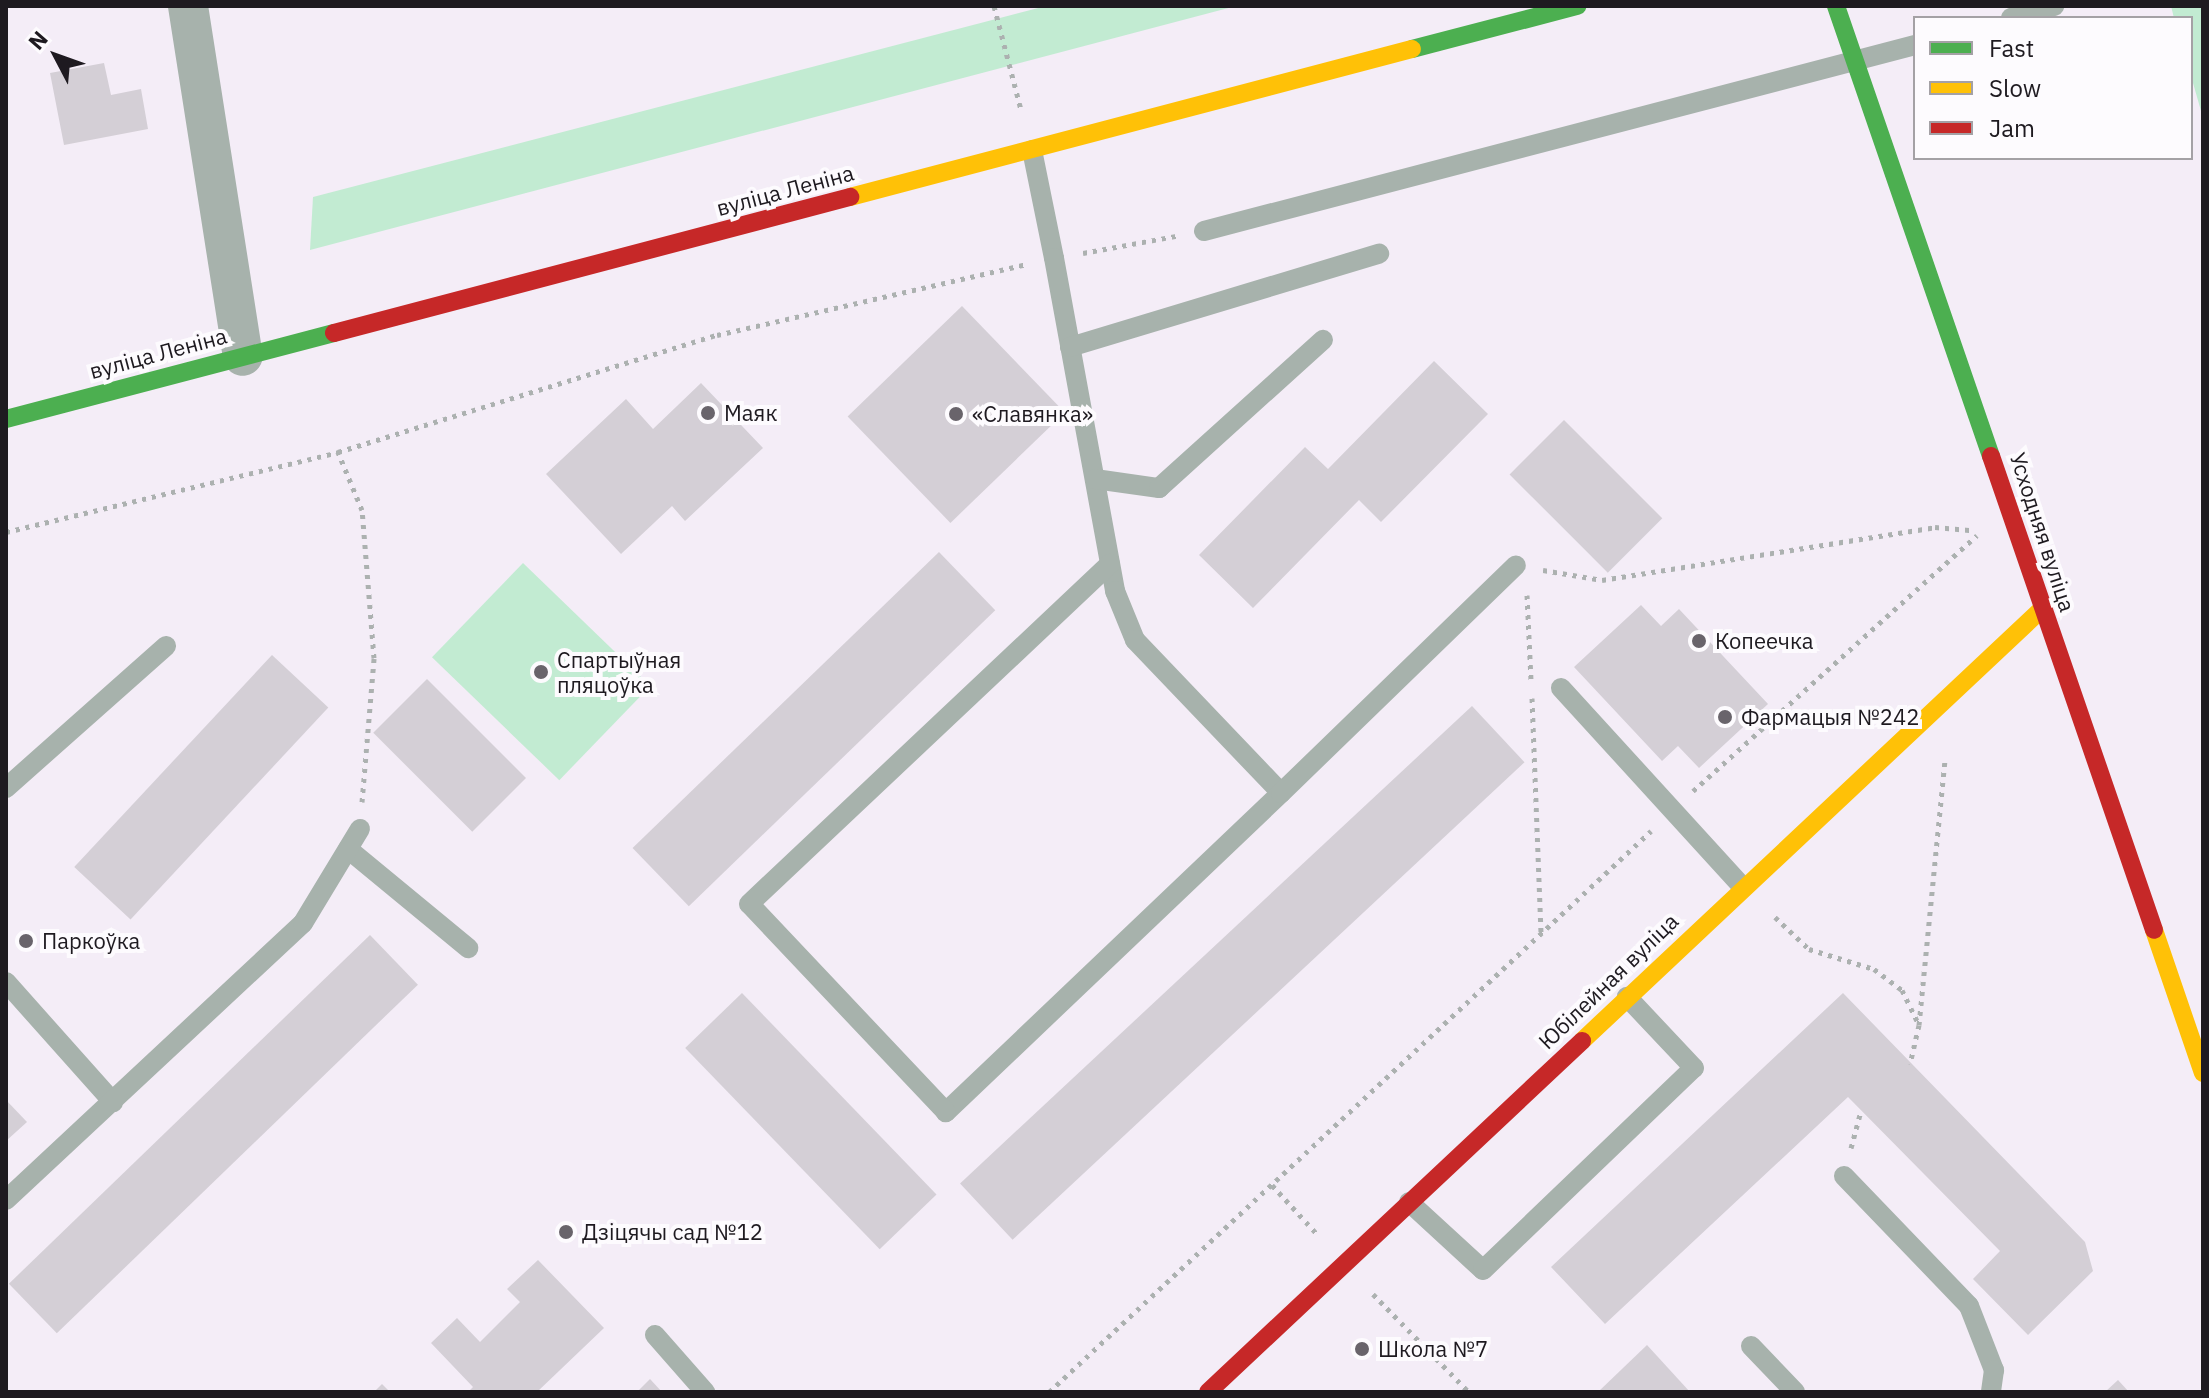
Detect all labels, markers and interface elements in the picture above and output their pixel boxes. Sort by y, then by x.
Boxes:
north arrow [16,16,96,96]
legend [1913,16,2193,160]
text: N [21,24,54,55]
text: Fast [1989,32,2034,64]
text: Slow [1989,72,2041,104]
text: Jam [1989,112,2035,144]
street label: вуліца Леніна [713,159,857,221]
street label: вуліца Леніна [86,322,230,384]
place label: Маяк [724,400,777,426]
place label: «Славянка» [972,401,1093,427]
marker: Маяк [699,404,717,422]
marker: «Славянка» [947,405,965,423]
street label: Усходняя вуліца [2005,449,2081,615]
place label: Копеечка [1715,628,1814,654]
marker: Копеечка [1690,632,1708,650]
place label: Спартыўная пляцоўка [557,646,681,698]
marker: Спартыўная пляцоўка [532,663,550,681]
place label: Фармацыя №242 [1741,704,1919,730]
marker: Фармацыя №242 [1716,708,1734,726]
street label: Юбілейная вуліца [1533,908,1683,1054]
place label: Паркоўка [42,928,140,954]
marker: Паркоўка [17,932,35,950]
place label: Дзіцячы сад №12 [582,1219,763,1245]
marker: Дзіцячы сад №12 [557,1223,575,1241]
place label: Школа №7 [1378,1336,1488,1362]
marker: Школа №7 [1353,1340,1371,1358]

